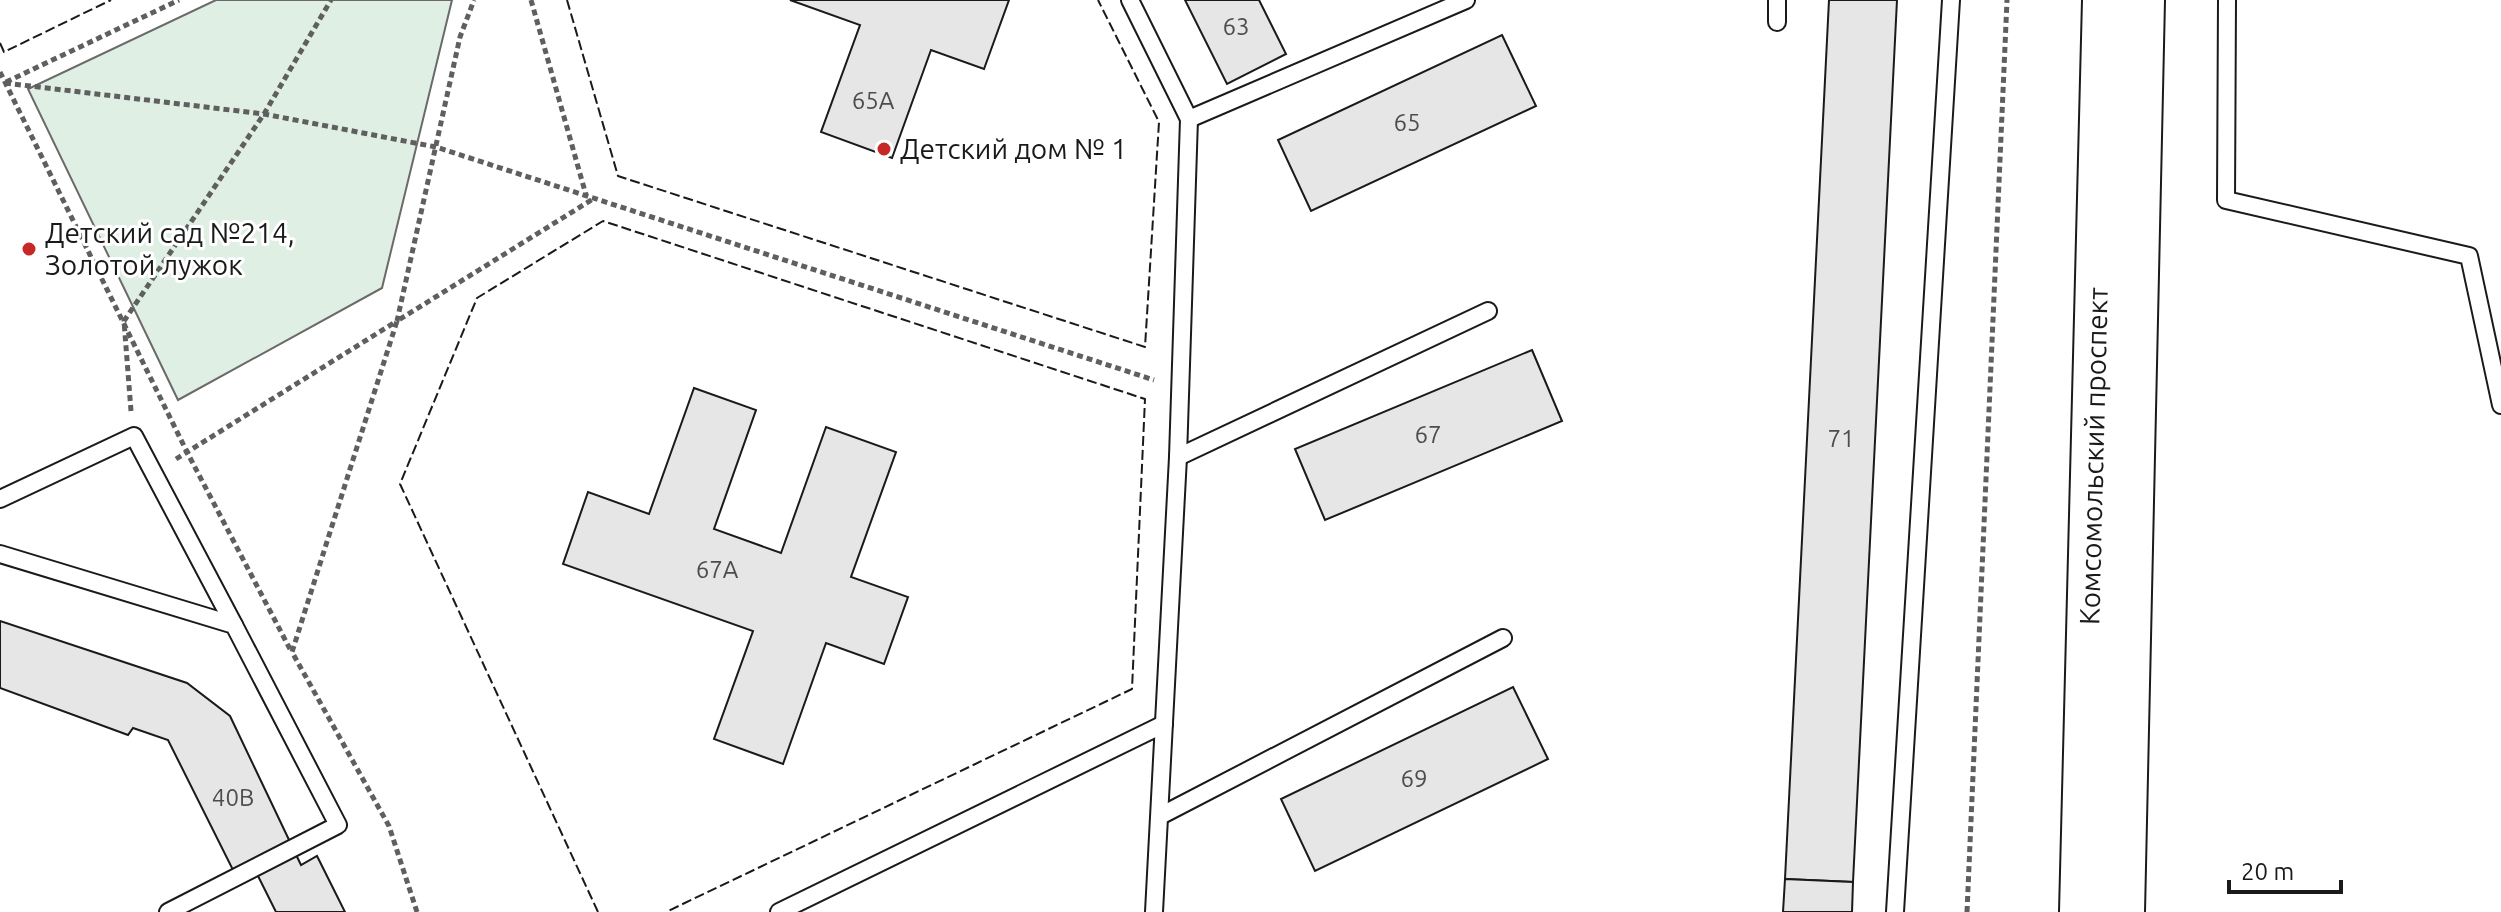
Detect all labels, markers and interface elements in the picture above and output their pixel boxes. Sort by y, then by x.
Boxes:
house number: 63 [1222,13,1250,40]
house number: 65А [852,87,895,114]
house number: 65 [1393,109,1421,136]
place label: Детский дом № 1 [900,133,1127,164]
marker: Детский дом № 1 [875,140,893,158]
place label: Детский сад №214, Золотой лужок [45,217,295,280]
marker: Детский сад №214, Золотой лужок [20,240,38,258]
street label: Комсомольский проспект [2073,286,2113,625]
house number: 67 [1414,421,1442,448]
house number: 71 [1827,425,1855,452]
house number: 67А [696,556,739,583]
house number: 69 [1400,765,1428,792]
house number: 40В [212,784,254,811]
scale bar [2229,844,2341,894]
text: 20 m [2241,858,2294,885]

